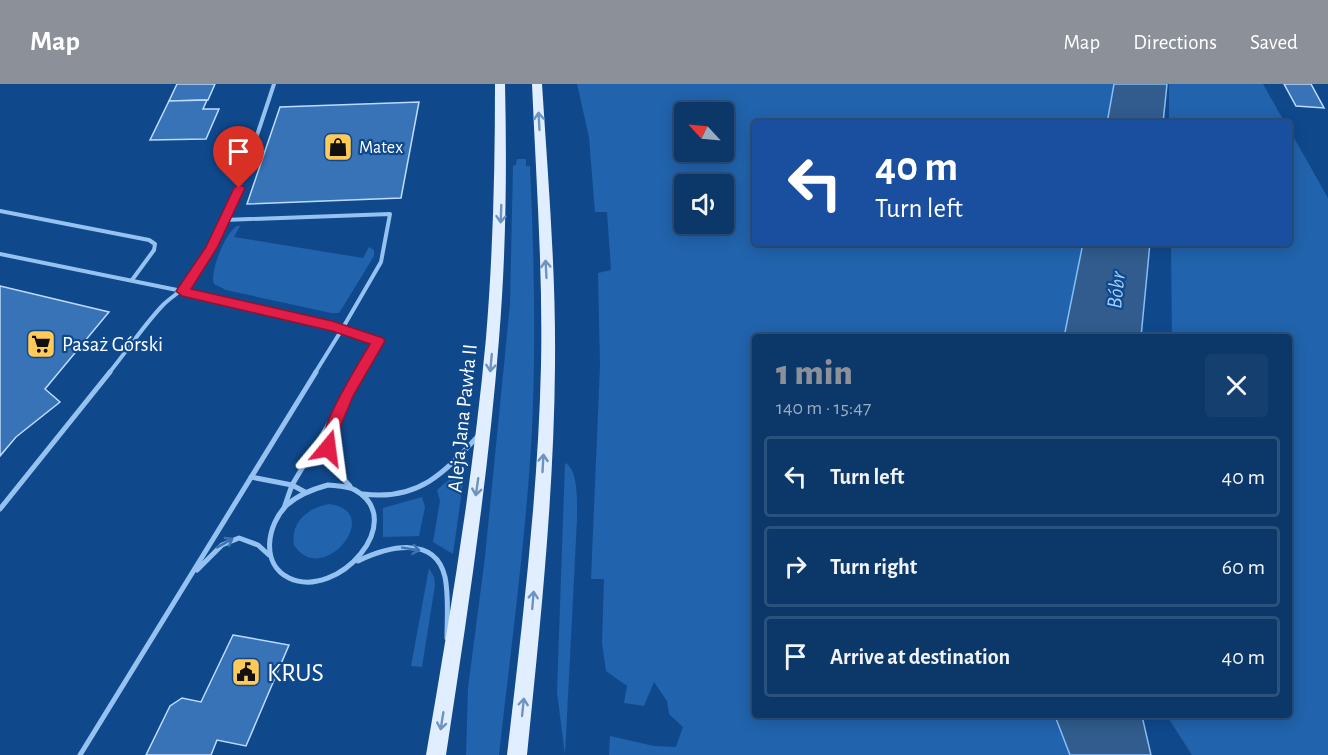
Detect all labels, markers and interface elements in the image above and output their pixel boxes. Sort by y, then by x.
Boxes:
text: Map [30,28,80,56]
text: Map [1064,32,1100,53]
text: Directions [1133,32,1217,53]
text: Saved [1250,32,1298,53]
north arrow [674,102,734,162]
map controls [674,102,734,234]
one-way arrow [533,111,544,131]
pin [213,126,264,188]
shop icon: Matex [322,131,354,163]
icon: arrive [222,135,255,168]
place label: Matex [359,139,403,157]
icon: left [776,144,854,222]
text: 40 m [875,146,958,188]
button: sound [674,174,734,234]
text: Turn left [875,195,963,222]
one-way arrow [496,203,507,223]
one-way arrow [541,259,552,279]
water label: Bóbr [1103,270,1129,310]
supermarket icon: Pasaż Górski [25,328,57,360]
place label: Pasaż Górski [62,334,163,355]
street label: Aleja Jana Pawła II [444,343,481,493]
one-way arrow [485,352,496,372]
button: close [1205,354,1268,417]
text: 1 min [776,355,853,391]
text: 140 m · 15:47 [776,398,871,418]
position arrow [296,416,360,480]
one-way arrow [538,454,549,474]
icon: left [779,460,812,493]
text: Turn left [830,466,904,488]
text: 40 m [1222,466,1265,488]
one-way arrow [472,476,483,496]
one-way arrow [216,537,233,549]
one-way arrow [401,543,420,554]
icon: right [779,550,812,583]
text: Turn right [830,556,917,578]
text: 60 m [1222,556,1265,578]
one-way arrow [528,591,539,610]
icon: arrive [779,640,812,673]
text: Arrive at destination [830,646,1010,668]
text: 40 m [1222,646,1265,668]
public building icon: KRUS [230,656,262,688]
place label: KRUS [267,660,324,686]
one-way arrow [518,697,529,717]
one-way arrow [436,711,447,730]

